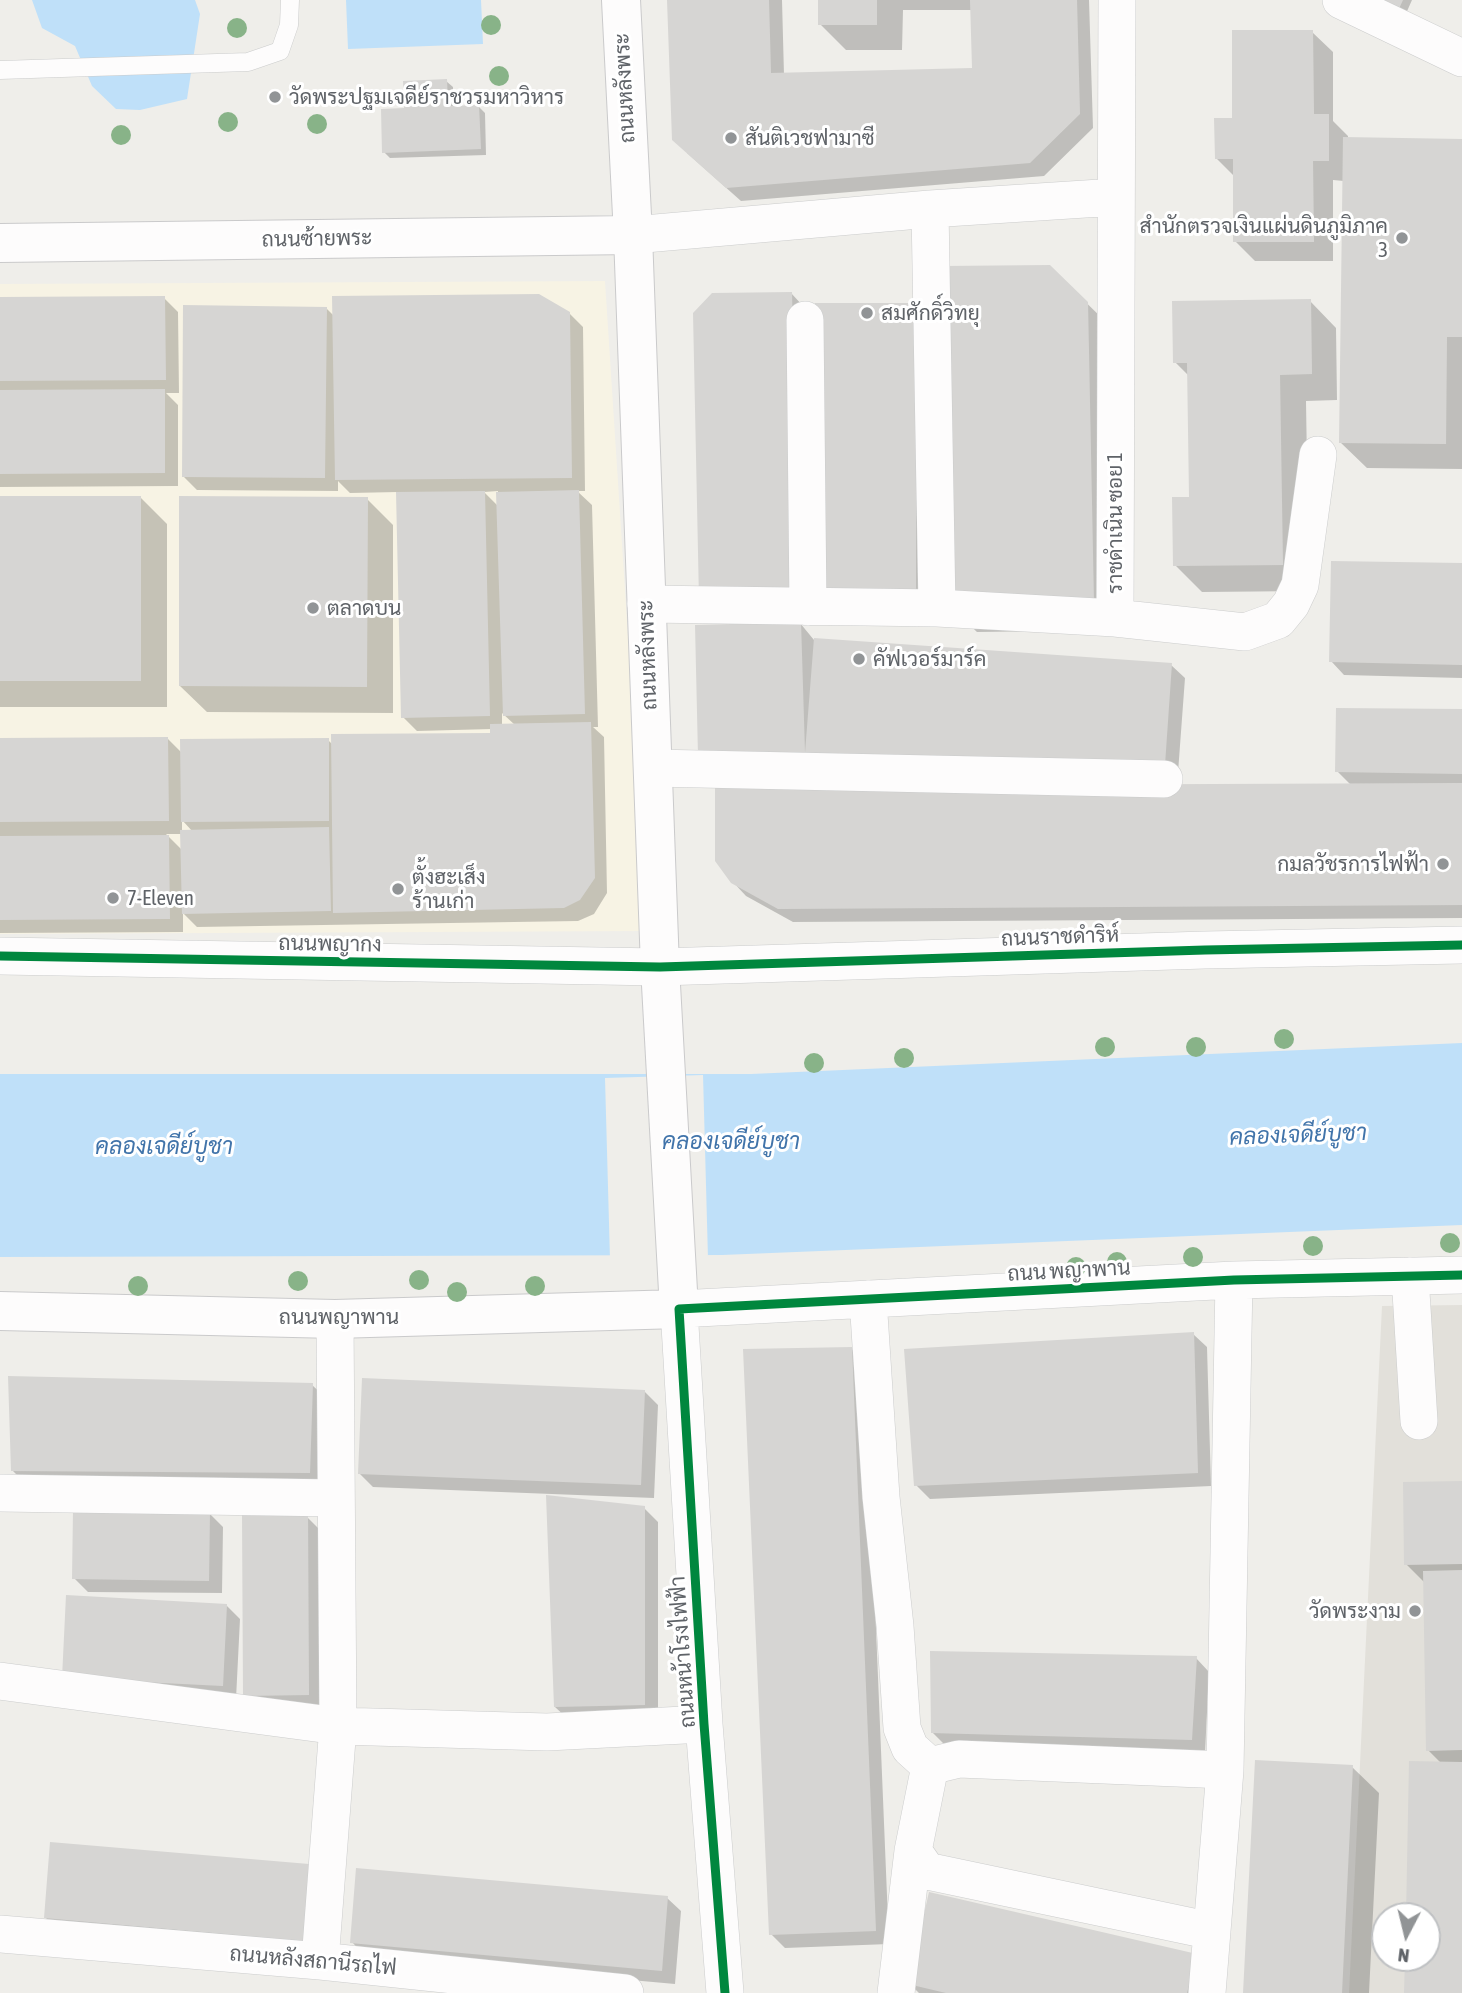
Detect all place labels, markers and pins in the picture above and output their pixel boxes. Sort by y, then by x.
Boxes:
place label: วัดพระปฐมเจดีย์ราชวรมหาวิหาร [289,84,564,110]
marker: วัดพระปฐมเจดีย์ราชวรมหาวิหาร [267,89,283,105]
place label: สันติเวชฟามาซี [745,125,875,151]
marker: สันติเวชฟามาซี [723,130,739,146]
place label: สำนักตรวจเงินแผ่นดินภูมิภาค 3 [1139,213,1388,263]
marker: สำนักตรวจเงินแผ่นดินภูมิภาค 3 [1394,230,1410,246]
place label: สมศักดิ์วิทยุ [881,300,980,326]
marker: สมศักดิ์วิทยุ [859,305,875,321]
place label: ตลาดบน [327,595,401,621]
marker: ตลาดบน [305,600,321,616]
place label: คัฟเวอร์มาร์ค [873,646,986,672]
marker: คัฟเวอร์มาร์ค [851,651,867,667]
place label: กมลวัชรการไฟฟ้า [1277,851,1429,877]
marker: กมลวัชรการไฟฟ้า [1435,856,1451,872]
place label: ตั้งฮะเส็ง ร้านเก่า [412,864,486,914]
marker: ตั้งฮะเส็ง ร้านเก่า [390,881,406,897]
place label: 7-Eleven [127,885,194,911]
marker: 7-Eleven [105,890,121,906]
place label: วัดพระงาม [1309,1598,1401,1624]
marker: วัดพระงาม [1407,1603,1423,1619]

